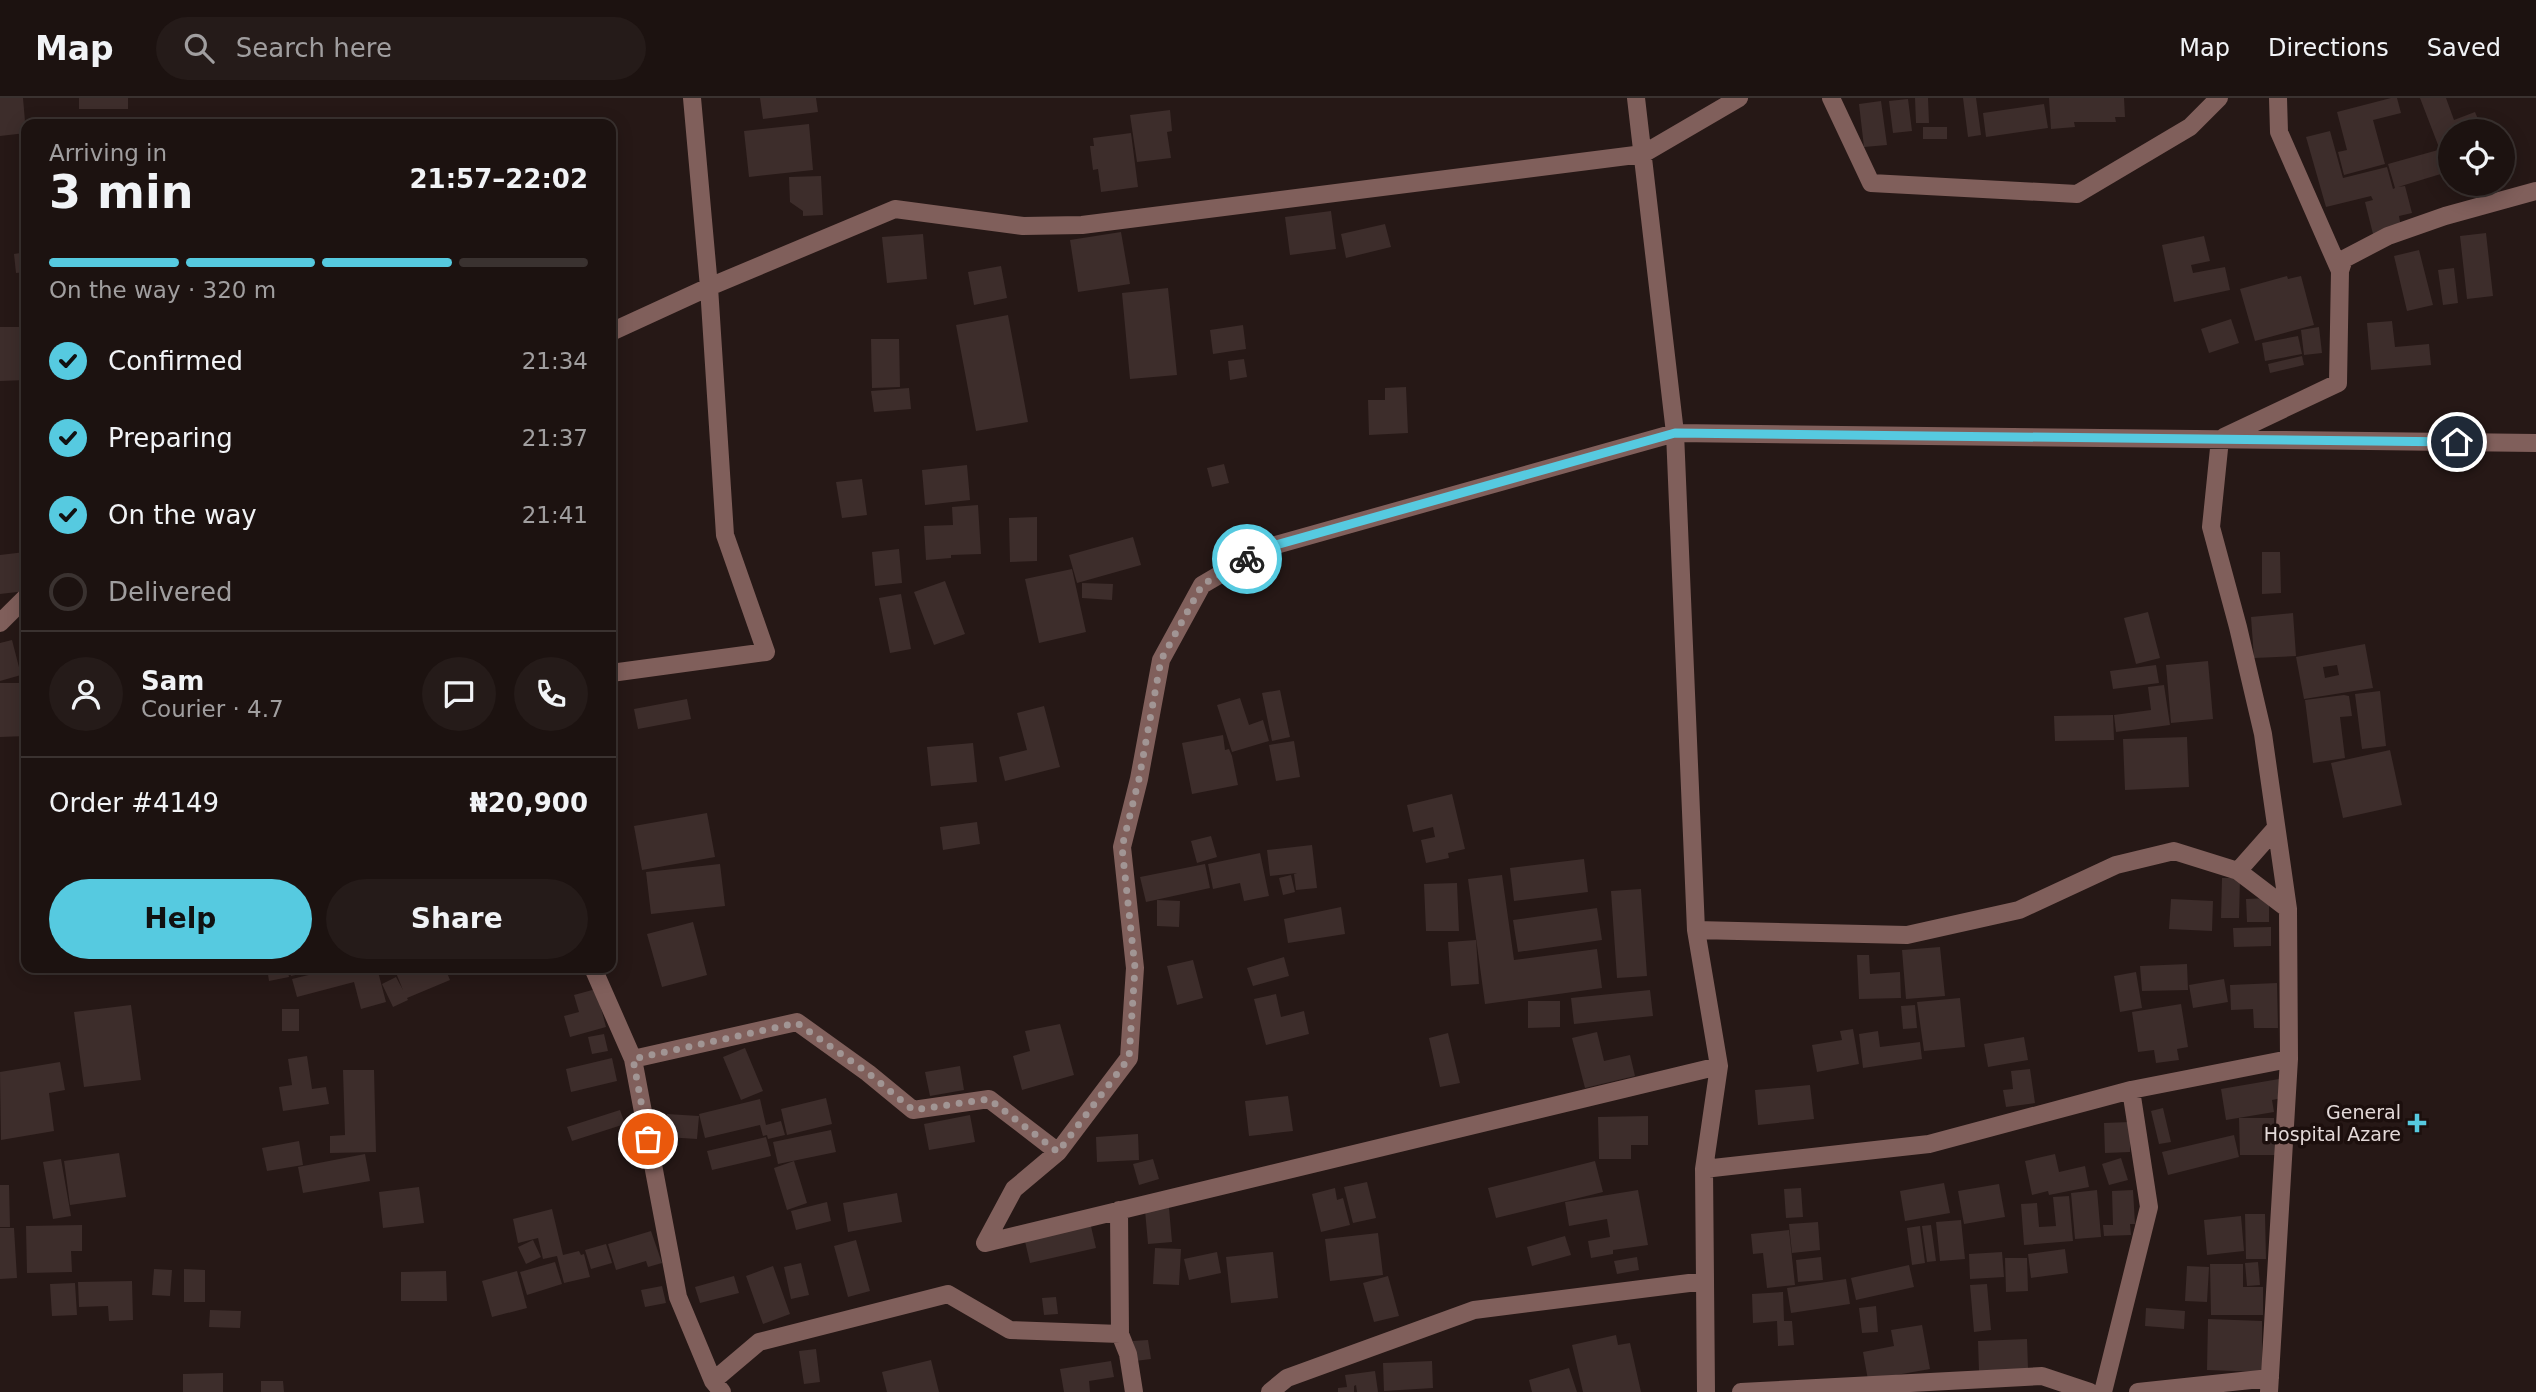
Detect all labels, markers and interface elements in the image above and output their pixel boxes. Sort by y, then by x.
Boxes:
search box [156,17,646,80]
text: Map [35,29,114,68]
icon: search [180,29,218,67]
text: Search here [236,33,392,63]
text: Map [2179,34,2230,62]
text: Directions [2268,34,2389,62]
text: Saved [2427,34,2501,62]
map controls [2438,119,2515,196]
button: locate [2438,119,2515,196]
text: Arriving in [49,140,167,166]
text: 21:57–22:02 [409,164,588,194]
text: 3 min [49,165,193,219]
text: On the way · 320 m [49,277,276,303]
icon: check [49,342,87,380]
text: Confirmed [108,346,243,376]
text: 21:34 [522,348,588,374]
pin [2427,412,2487,472]
icon: check [49,419,87,457]
text: Preparing [108,423,233,453]
icon: home [2438,423,2476,461]
text: 21:37 [522,425,588,451]
icon: check [49,496,87,534]
text: On the way [108,500,257,530]
text: 21:41 [522,502,588,528]
courier [1212,524,1282,594]
icon: bike [1228,540,1266,578]
text: Delivered [108,577,232,607]
button: person [49,657,123,731]
button: chat [422,657,496,731]
button: phone [514,657,588,731]
text: Sam [141,666,204,696]
text: Courier · 4.7 [141,696,284,722]
text: Order #4149 [49,788,219,818]
text: ₦20,900 [470,788,588,818]
button: Help [49,879,312,959]
button: Share [326,879,588,959]
place label: General Hospital Azare [2264,1101,2401,1145]
pin [618,1109,678,1169]
marker: General Hospital Azare [2407,1113,2427,1133]
icon: bag [629,1120,667,1158]

